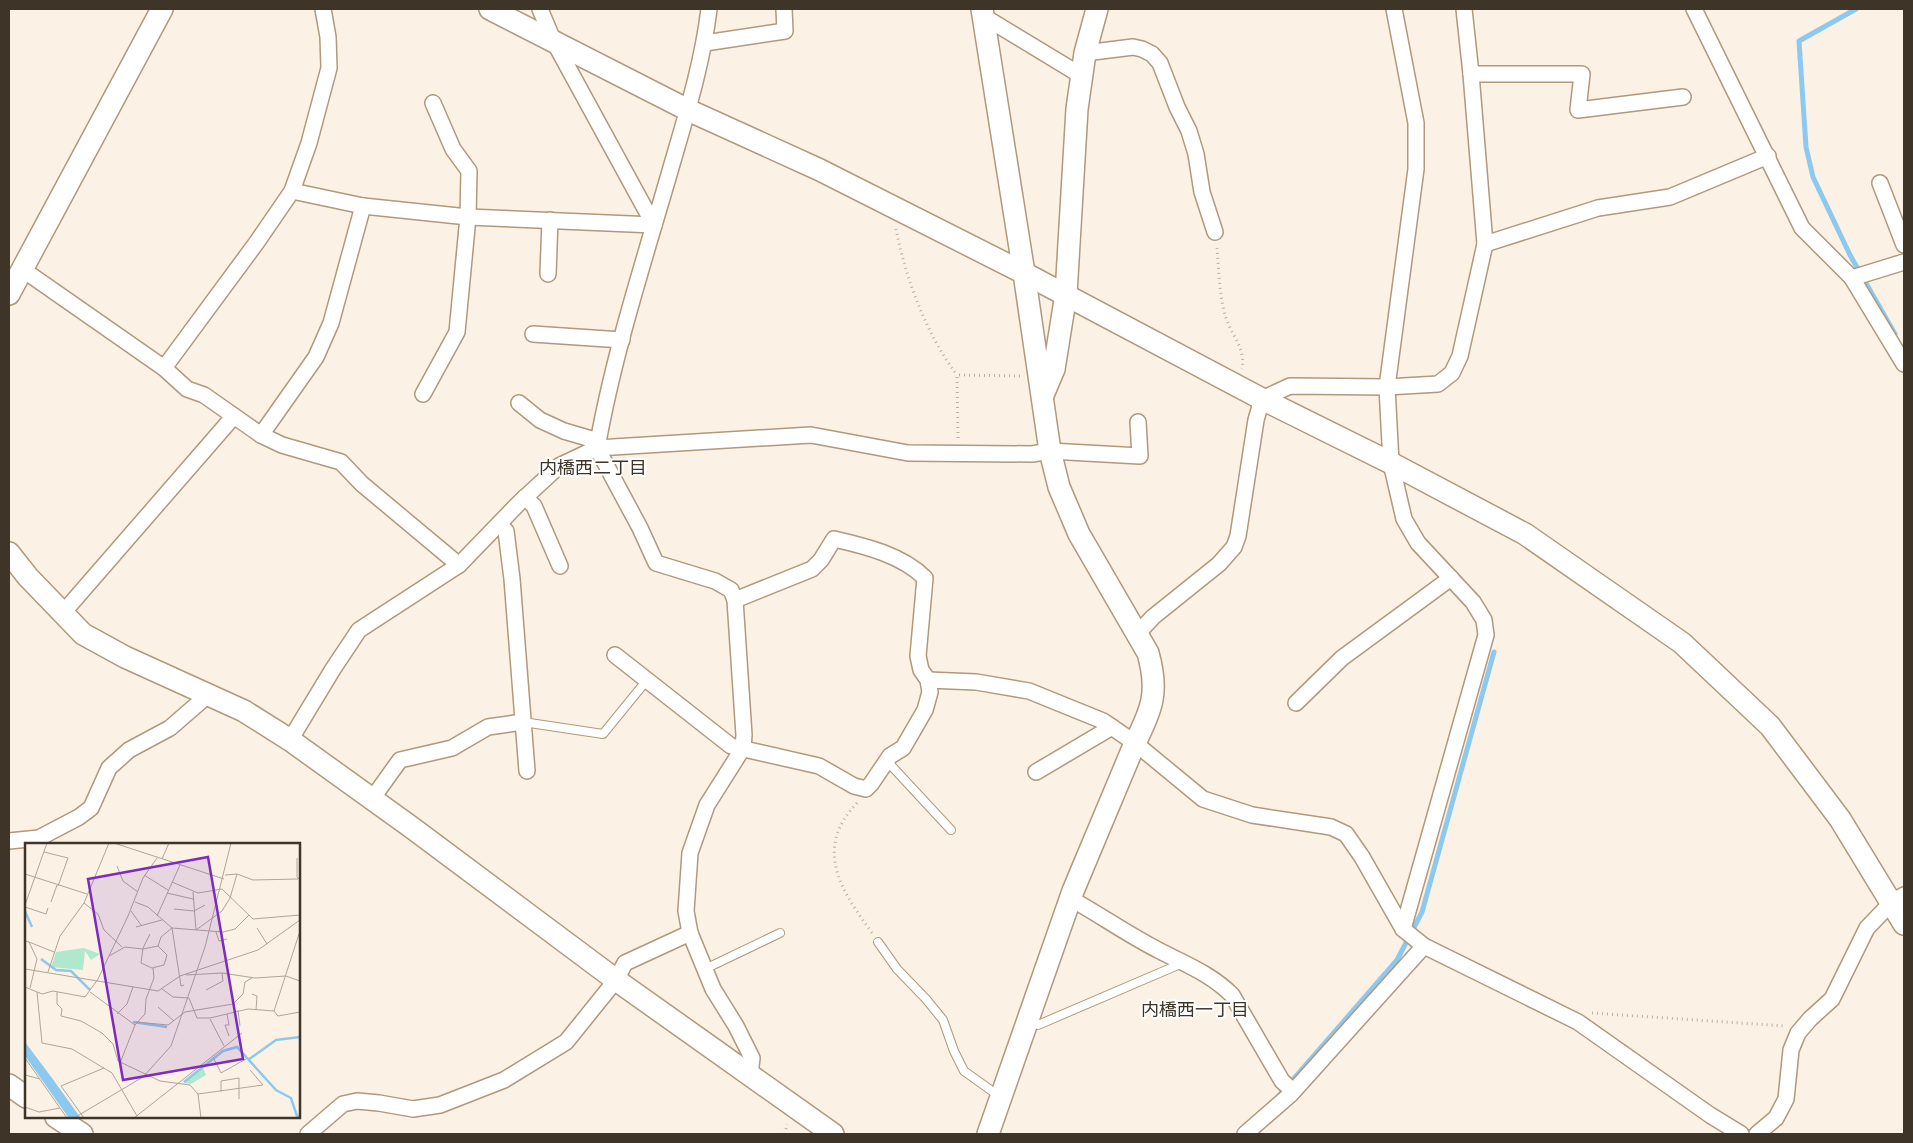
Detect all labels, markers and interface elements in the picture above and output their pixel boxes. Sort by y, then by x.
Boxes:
district label: 内橋西二丁目 [539,457,647,479]
inset map [25,843,300,1118]
district label: 内橋西一丁目 [1141,999,1249,1021]

